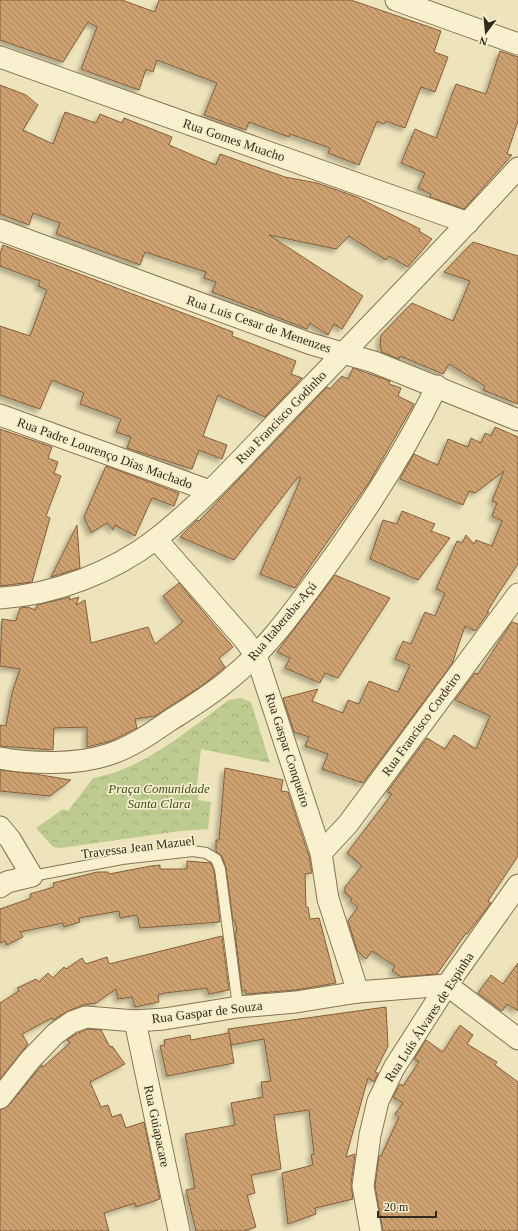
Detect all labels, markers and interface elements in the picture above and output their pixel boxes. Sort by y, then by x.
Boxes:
north arrow [466,12,506,52]
text: N [478,35,489,48]
street label: Rua Gomes Muacho [181,116,287,164]
street label: Rua Luis Cesar de Menenzes [185,292,333,356]
street label: Rua Francisco Godinho [233,367,329,467]
street label: Rua Padre Lourenço Dias Machado [15,414,195,492]
street label: Rua Itaberaba-Açú [245,578,320,664]
street label: Rua Francisco Cordeiro [378,669,464,779]
street label: Rua Gaspar Conqueiro [262,691,314,809]
park label: Praça Comunidade Santa Clara [107,781,210,811]
street label: Travessa Jean Mazuel [80,833,196,861]
street label: Rua Luís Álvares de Espinha [381,949,477,1085]
street label: Rua Gaspar de Souza [151,998,263,1026]
street label: Rua Guiapacare [141,1084,173,1169]
scale bar [378,1193,436,1219]
text: 20 m [384,1200,409,1214]

